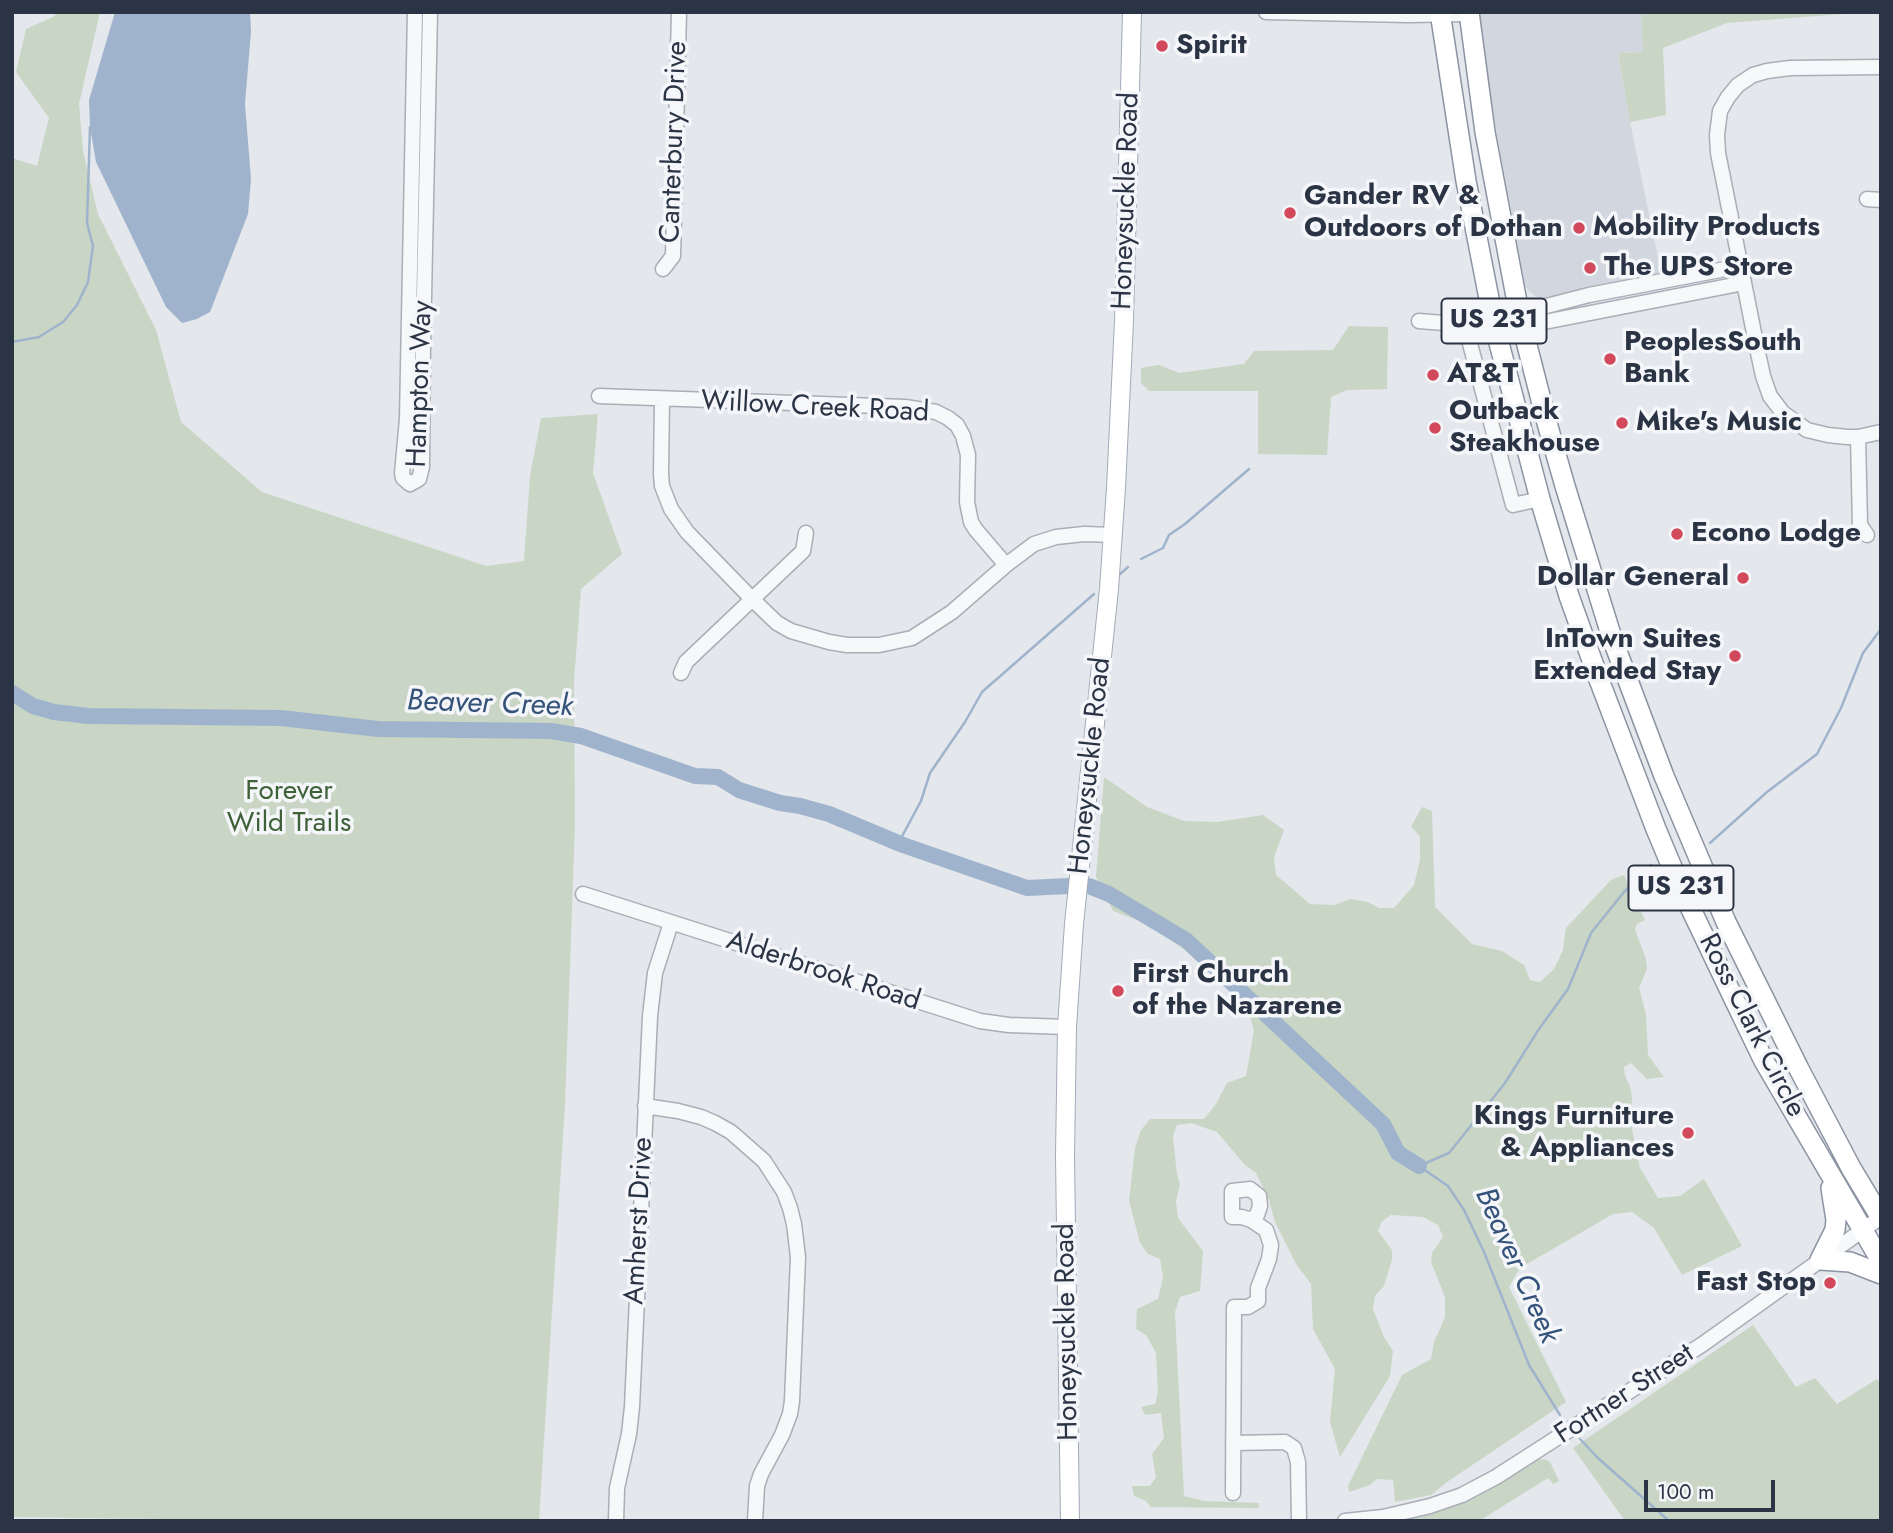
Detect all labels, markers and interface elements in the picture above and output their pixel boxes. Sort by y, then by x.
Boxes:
place label: Spirit [1176,29,1247,63]
marker: Spirit [1154,38,1170,54]
street label: Canterbury Drive [655,40,695,244]
street label: Honeysuckle Road [1106,92,1148,310]
place label: Gander RV & Outdoors of Dothan [1304,180,1563,246]
marker: Gander RV & Outdoors of Dothan [1282,205,1298,221]
place label: Mobility Products [1593,211,1820,245]
marker: Mobility Products [1571,220,1587,236]
place label: The UPS Store [1604,251,1793,285]
marker: The UPS Store [1582,260,1598,276]
road number: US 231 [1442,298,1546,344]
street label: Hampton Way [401,300,441,468]
place label: PeoplesSouth Bank [1624,326,1802,392]
marker: PeoplesSouth Bank [1602,351,1618,367]
place label: AT&T [1447,358,1518,392]
marker: AT&T [1425,367,1441,383]
street label: Willow Creek Road [700,385,930,431]
place label: Outback Steakhouse [1449,395,1600,461]
place label: Mike's Music [1636,406,1802,440]
marker: Mike's Music [1614,415,1630,431]
marker: Outback Steakhouse [1427,420,1443,436]
place label: Econo Lodge [1691,517,1861,551]
marker: Econo Lodge [1669,526,1685,542]
place label: Dollar General [1537,561,1729,595]
marker: Dollar General [1735,570,1751,586]
place label: InTown Suites Extended Stay [1533,623,1721,689]
marker: InTown Suites Extended Stay [1727,648,1743,664]
street label: Honeysuckle Road [1063,656,1119,876]
water label: Beaver Creek [406,684,574,726]
park label: Forever Wild Trails [227,775,351,841]
road number: US 231 [1628,866,1734,911]
street label: Alderbrook Road [722,925,924,1019]
street label: Ross Clark Circle [1690,929,1812,1123]
place label: First Church of the Nazarene [1132,958,1342,1024]
marker: First Church of the Nazarene [1110,983,1126,999]
place label: Kings Furniture & Appliances [1474,1100,1674,1166]
marker: Kings Furniture & Appliances [1680,1125,1696,1141]
street label: Amherst Drive [619,1136,661,1306]
water label: Beaver Creek [1466,1183,1566,1349]
street label: Honeysuckle Road [1049,1223,1087,1441]
place label: Fast Stop [1696,1266,1816,1300]
marker: Fast Stop [1822,1275,1838,1291]
street label: Fortner Street [1549,1338,1701,1452]
scale bar [1648,1466,1779,1510]
text: 100 m [1657,1477,1714,1507]

